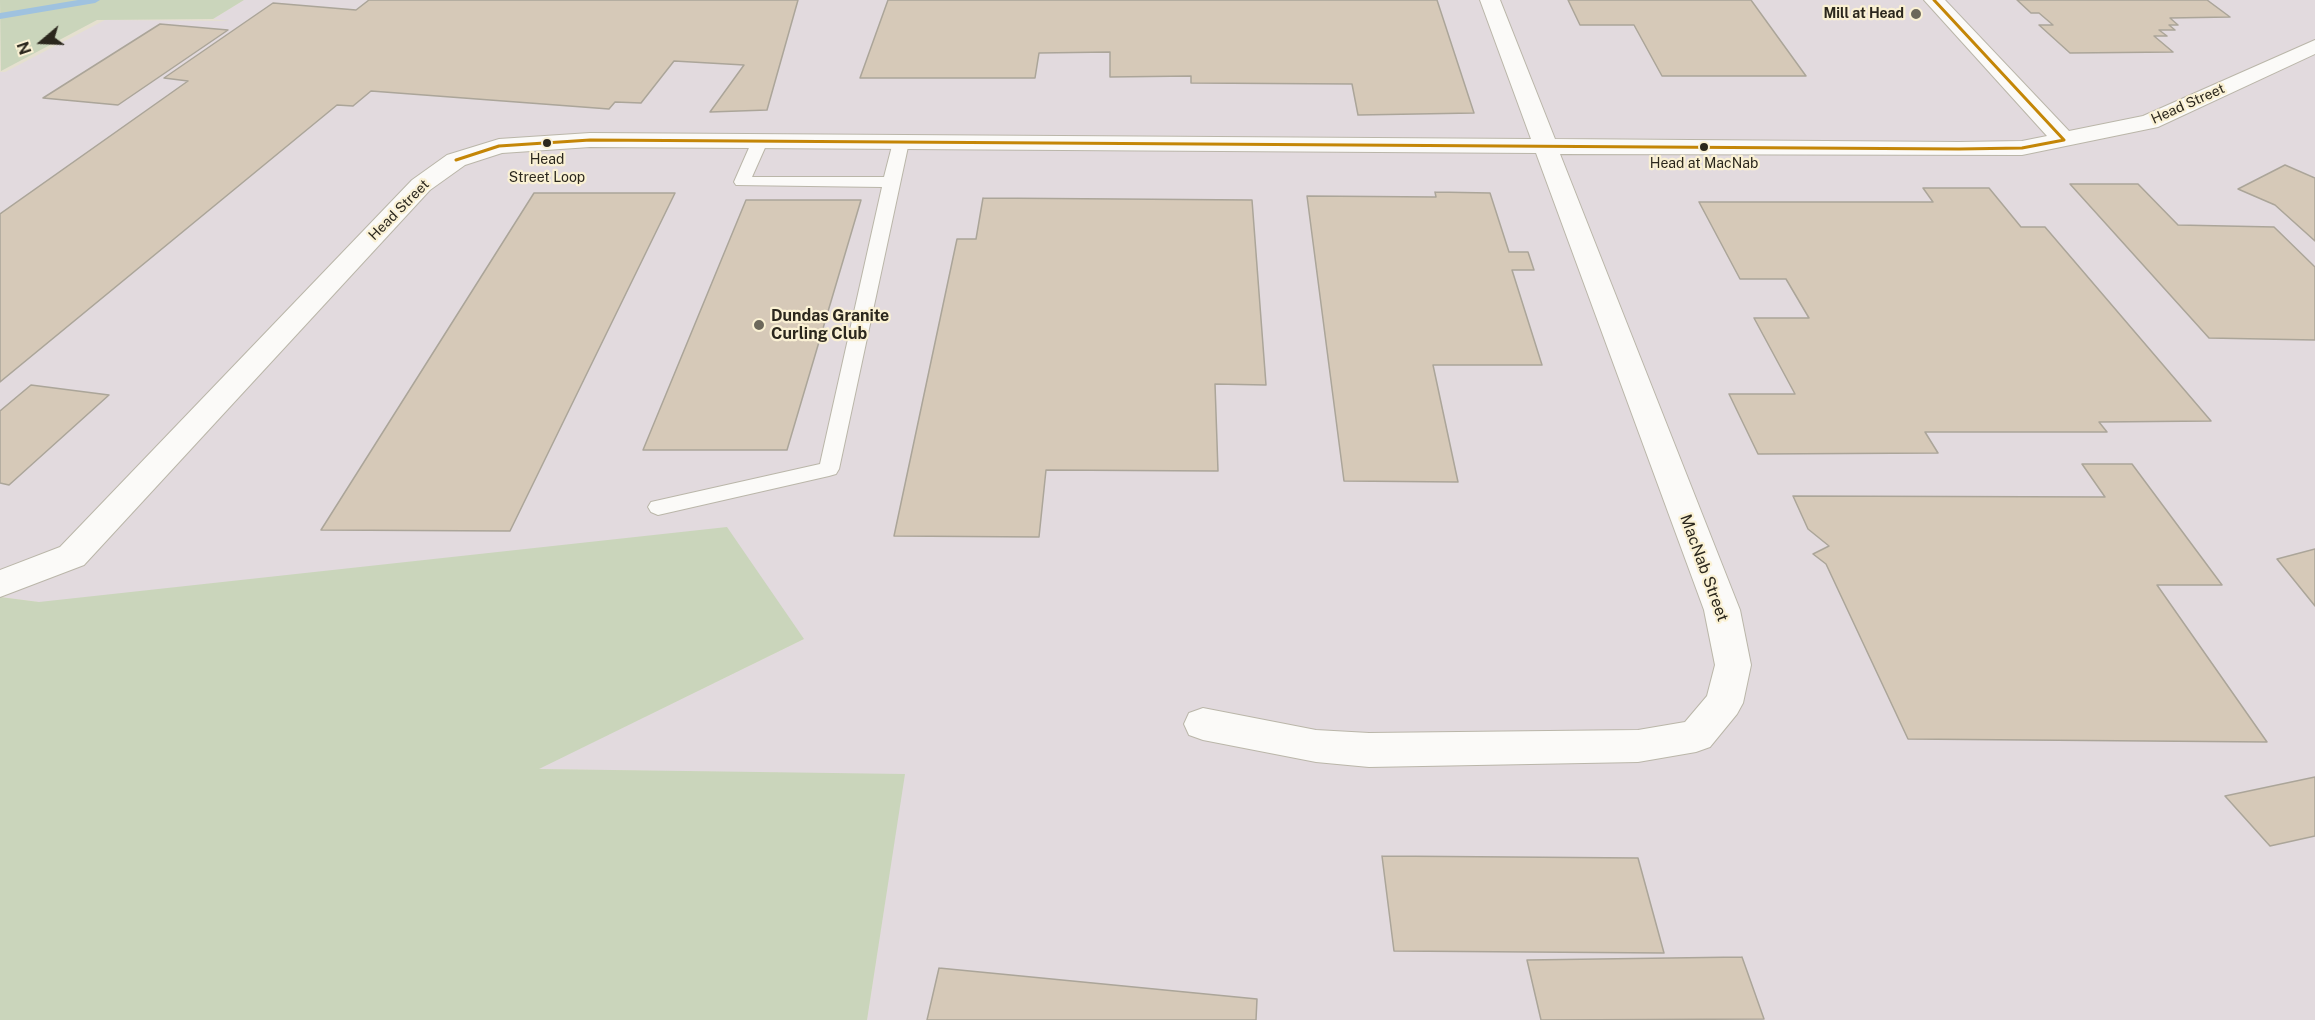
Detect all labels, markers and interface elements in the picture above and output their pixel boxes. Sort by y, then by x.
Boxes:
place label: Mill at Head [1823,6,1904,22]
marker: Mill at Head [1909,7,1923,21]
north arrow [12,12,72,72]
text: N [13,39,36,57]
street label: Head Street [2149,80,2227,128]
marker: Head Street Loop [541,137,553,149]
marker: Head at MacNab [1698,141,1710,153]
place label: Head Street Loop [509,152,585,184]
place label: Head at MacNab [1650,156,1758,172]
street label: Head Street [365,176,433,244]
place label: Dundas Granite Curling Club [771,306,889,344]
marker: Dundas Granite Curling Club [752,318,766,332]
street label: MacNab Street [1676,512,1732,624]

